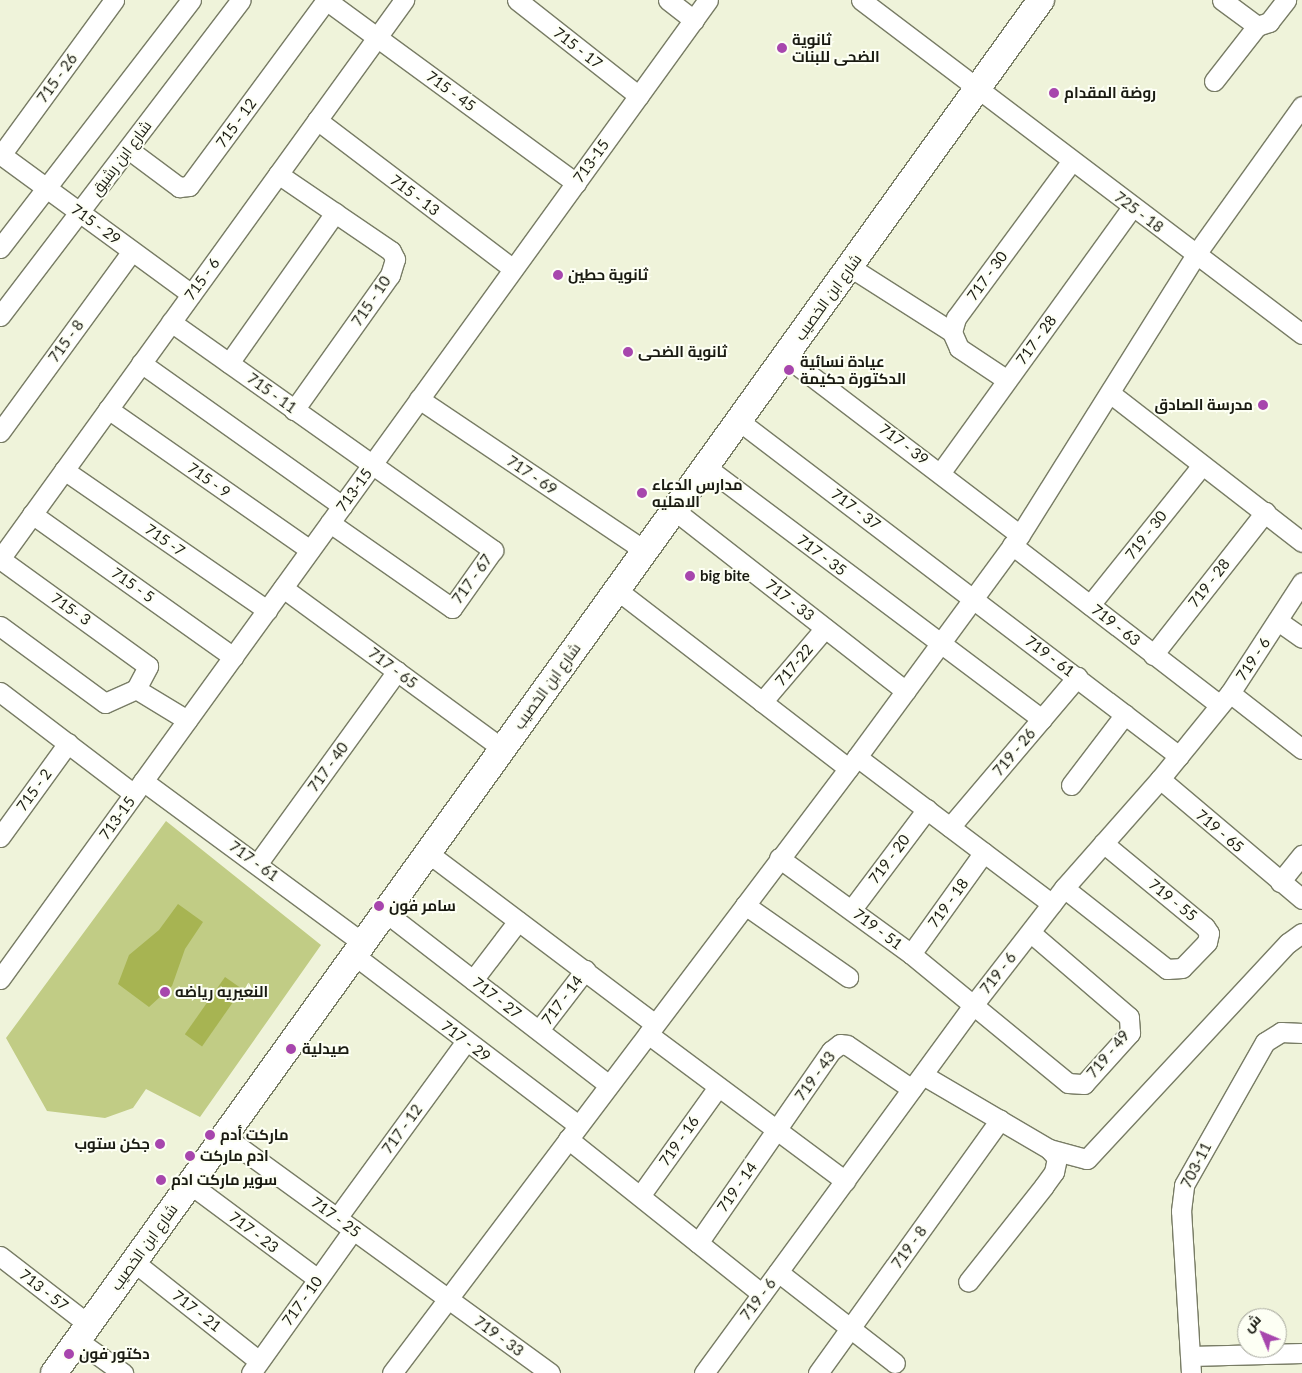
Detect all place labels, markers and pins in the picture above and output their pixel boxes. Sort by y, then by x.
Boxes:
place label: ثانوية الضحى للبنات [792,30,880,65]
marker: ثانوية الضحى للبنات [776,42,788,54]
place label: روضة المقدام [1064,84,1156,102]
marker: روضة المقدام [1048,87,1060,99]
place label: ثانوية حطين [568,266,648,284]
marker: ثانوية حطين [552,269,564,281]
place label: ثانوية الضحى [638,343,727,361]
marker: ثانوية الضحى [622,346,634,358]
place label: عيادة نسائية الدكتورة حكيمة [800,352,906,387]
marker: عيادة نسائية الدكتورة حكيمة [782,363,796,377]
place label: مدرسة الصادق [1155,396,1253,414]
marker: مدرسة الصادق [1257,399,1269,411]
place label: مدارس الدعاء الاهليه [652,475,743,510]
marker: مدارس الدعاء الاهليه [636,487,648,499]
place label: big bite [700,567,750,585]
marker: big bite [684,570,696,582]
place label: سامر فون [389,897,456,915]
marker: سامر فون [373,900,385,912]
place label: النعيريه رياضه [175,983,268,1001]
marker: النعيريه رياضه [159,986,171,998]
place label: صيدلية [302,1040,350,1058]
marker: صيدلية [284,1042,298,1056]
place label: ماركت أدم [220,1126,289,1144]
marker: ماركت أدم [204,1129,216,1141]
place label: جكن ستوب [74,1135,150,1153]
marker: جكن ستوب [154,1138,166,1150]
place label: ادم ماركت [200,1147,269,1165]
marker: ادم ماركت [184,1150,196,1162]
place label: سوير ماركت ادم [171,1171,277,1189]
marker: سوير ماركت ادم [155,1174,167,1186]
place label: دكتور فون [79,1345,150,1363]
marker: دكتور فون [63,1348,75,1360]

